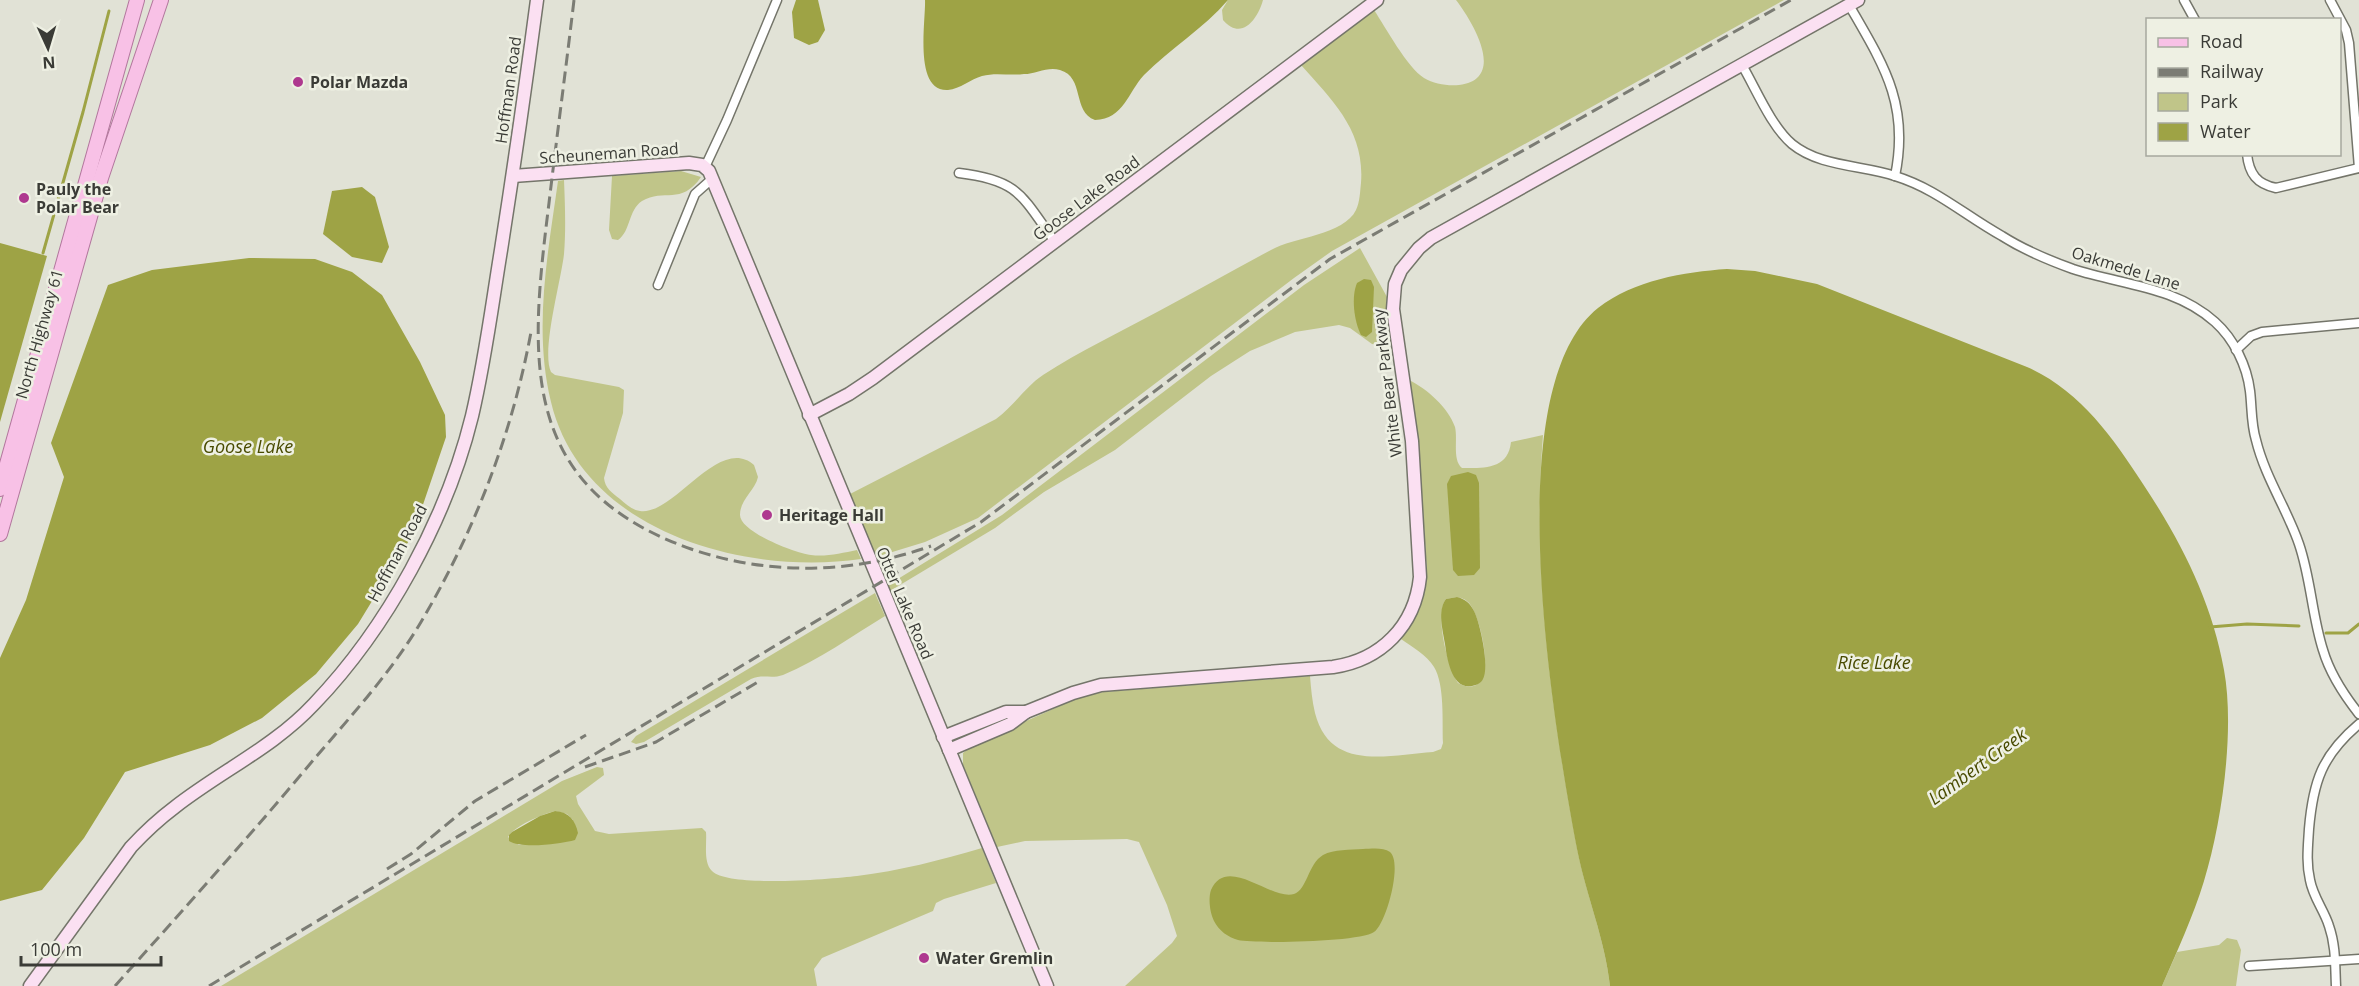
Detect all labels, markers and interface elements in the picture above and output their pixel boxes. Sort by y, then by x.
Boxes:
north arrow [18,18,78,78]
legend [2146,18,2341,156]
text: Road [2200,29,2243,53]
street label: Hoffman Road [490,35,526,145]
text: N [42,52,56,74]
text: Railway [2200,59,2264,83]
place label: Polar Mazda [310,71,408,93]
marker: Polar Mazda [291,75,305,89]
text: Park [2200,89,2238,113]
text: Water [2200,119,2251,143]
street label: Scheuneman Road [539,137,679,169]
street label: Goose Lake Road [1028,151,1144,245]
place label: Pauly the Polar Bear [36,178,119,218]
marker: Pauly the Polar Bear [17,191,31,205]
street label: Oakmede Lane [2069,241,2183,295]
street label: North Highway 61 [10,267,68,401]
street label: White Bear Parkway [1367,307,1407,458]
water label: Goose Lake [203,434,293,458]
street label: Hoffman Road [362,500,432,606]
place label: Heritage Hall [779,504,884,526]
marker: Heritage Hall [760,508,774,522]
street label: Otter Lake Road [871,543,939,663]
water label: Rice Lake [1837,650,1911,674]
water label: Lambert Creek [1923,721,2032,810]
scale bar [21,929,160,967]
text: 100 m [30,937,82,961]
place label: Water Gremlin [936,947,1053,969]
marker: Water Gremlin [917,951,931,965]

